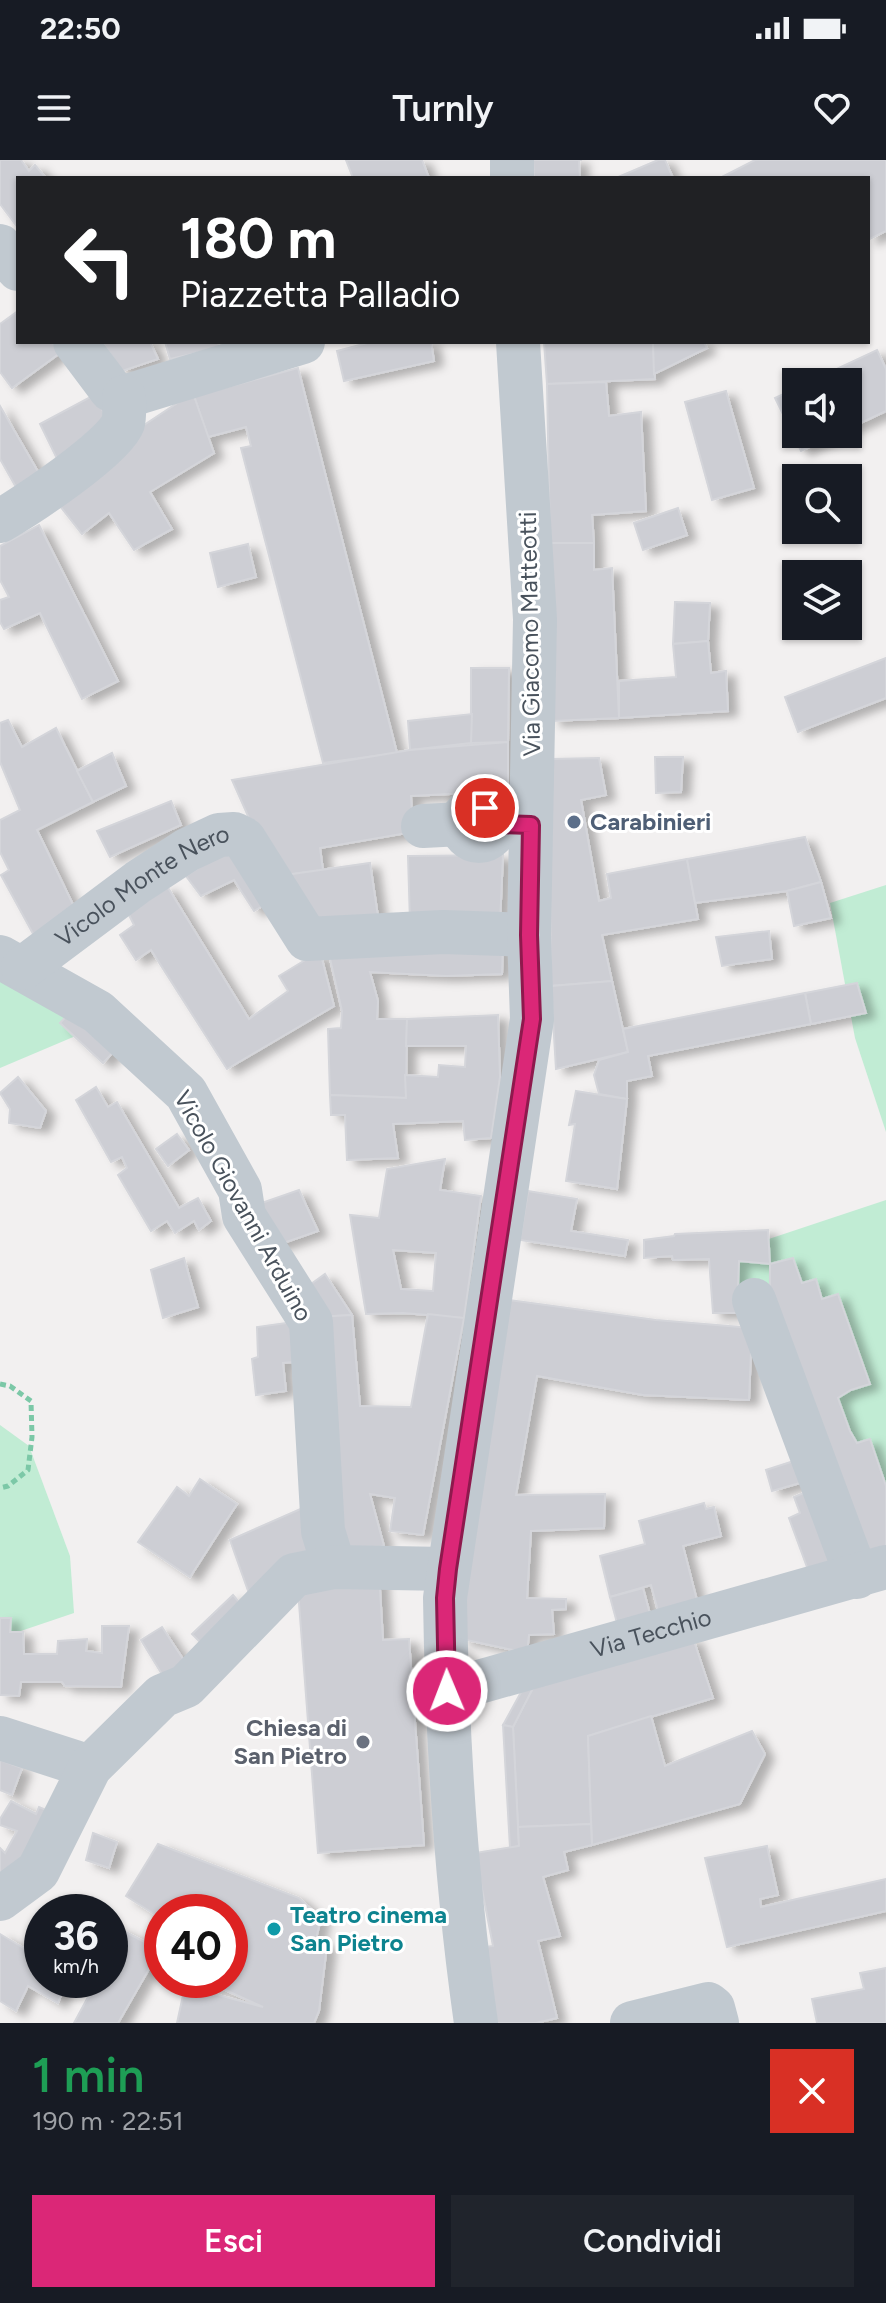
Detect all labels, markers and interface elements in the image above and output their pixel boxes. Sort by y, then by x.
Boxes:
text: 22:50 [40,10,121,47]
icon: menu [32,86,76,130]
icon: heart [810,86,854,130]
text: Turnly [392,87,494,130]
text: 180 m [180,205,336,272]
icon: left [48,208,152,312]
text: Piazzetta Palladio [180,273,460,316]
map controls [782,368,862,640]
button: sound [782,368,862,448]
button: search [782,464,862,544]
street label: Via Giacomo Matteotti [513,511,546,757]
button: layers [782,560,862,640]
pin [451,774,519,842]
icon: arrive [463,786,507,830]
place label: Carabinieri [590,807,711,836]
marker: Carabinieri [565,813,583,831]
street label: Vicolo Monte Nero [49,819,230,953]
street label: Vicolo Giovanni Arduino [168,1085,319,1326]
street label: Via Tecchio [587,1602,715,1664]
position arrow [405,1649,489,1733]
place label: Chiesa di San Pietro [234,1713,347,1770]
marker: Chiesa di San Pietro [354,1733,372,1751]
speed limit sign: 40 [144,1894,248,1998]
place label: Teatro cinema San Pietro [290,1900,447,1957]
text: 36 [53,1912,99,1960]
marker: Teatro cinema San Pietro [265,1920,283,1938]
text: km/h [53,1954,99,1978]
text: 1 min [32,2046,144,2104]
button: close [770,2049,854,2133]
text: 190 m · 22:51 [32,2105,183,2137]
button: Esci [32,2195,435,2287]
button: Condividi [451,2195,854,2287]

